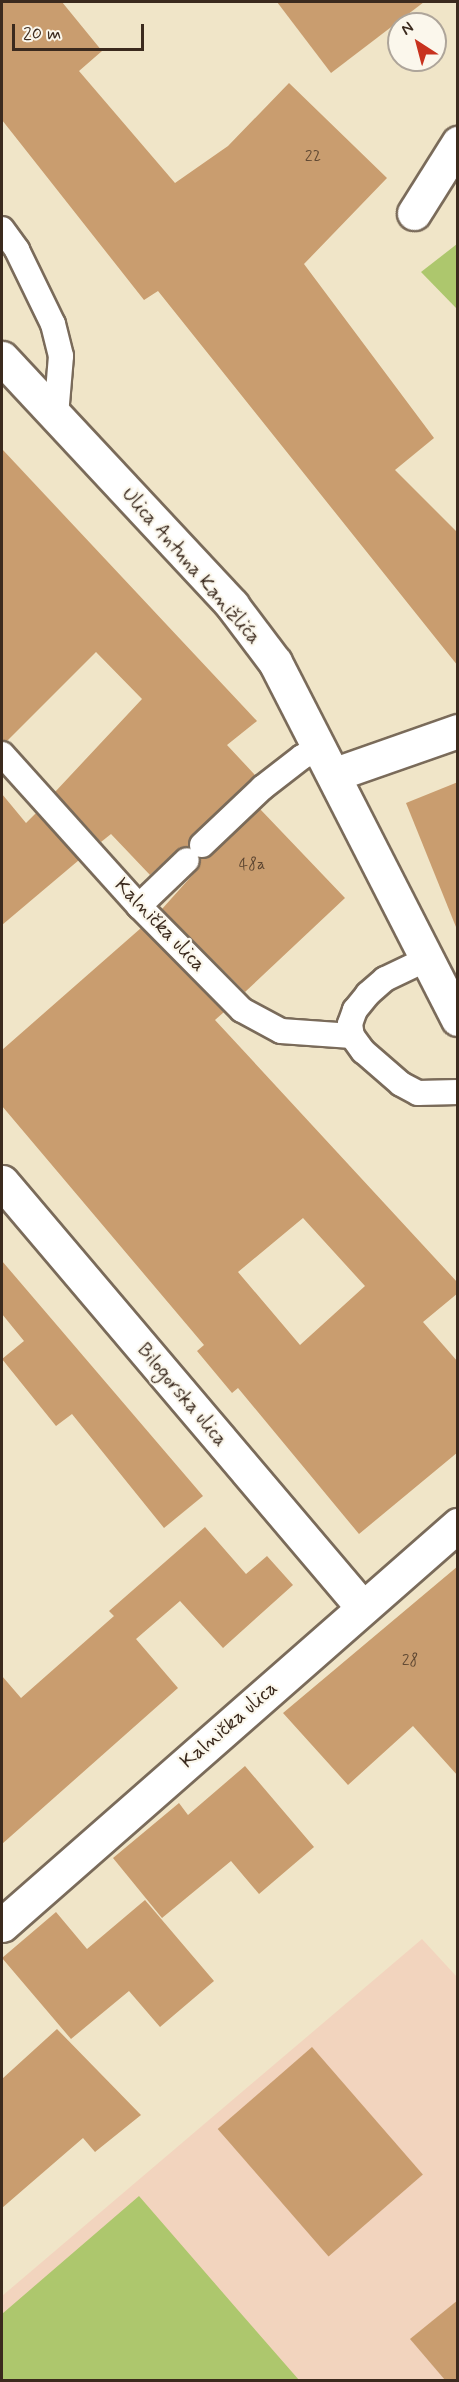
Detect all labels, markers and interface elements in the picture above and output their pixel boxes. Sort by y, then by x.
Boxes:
scale bar [15,12,147,50]
north arrow [387,12,447,72]
text: N [397,17,418,40]
text: 20 m [23,22,61,46]
house number: 22 [305,147,321,167]
street label: Ulica Antuna Kanižlića [117,484,265,648]
house number: 48a [239,855,265,875]
street label: Kalnička ulica [109,872,211,978]
street label: Bilogorska ulica [131,1338,233,1452]
house number: 28 [402,1651,418,1671]
street label: Kalnička ulica [175,1676,283,1774]

